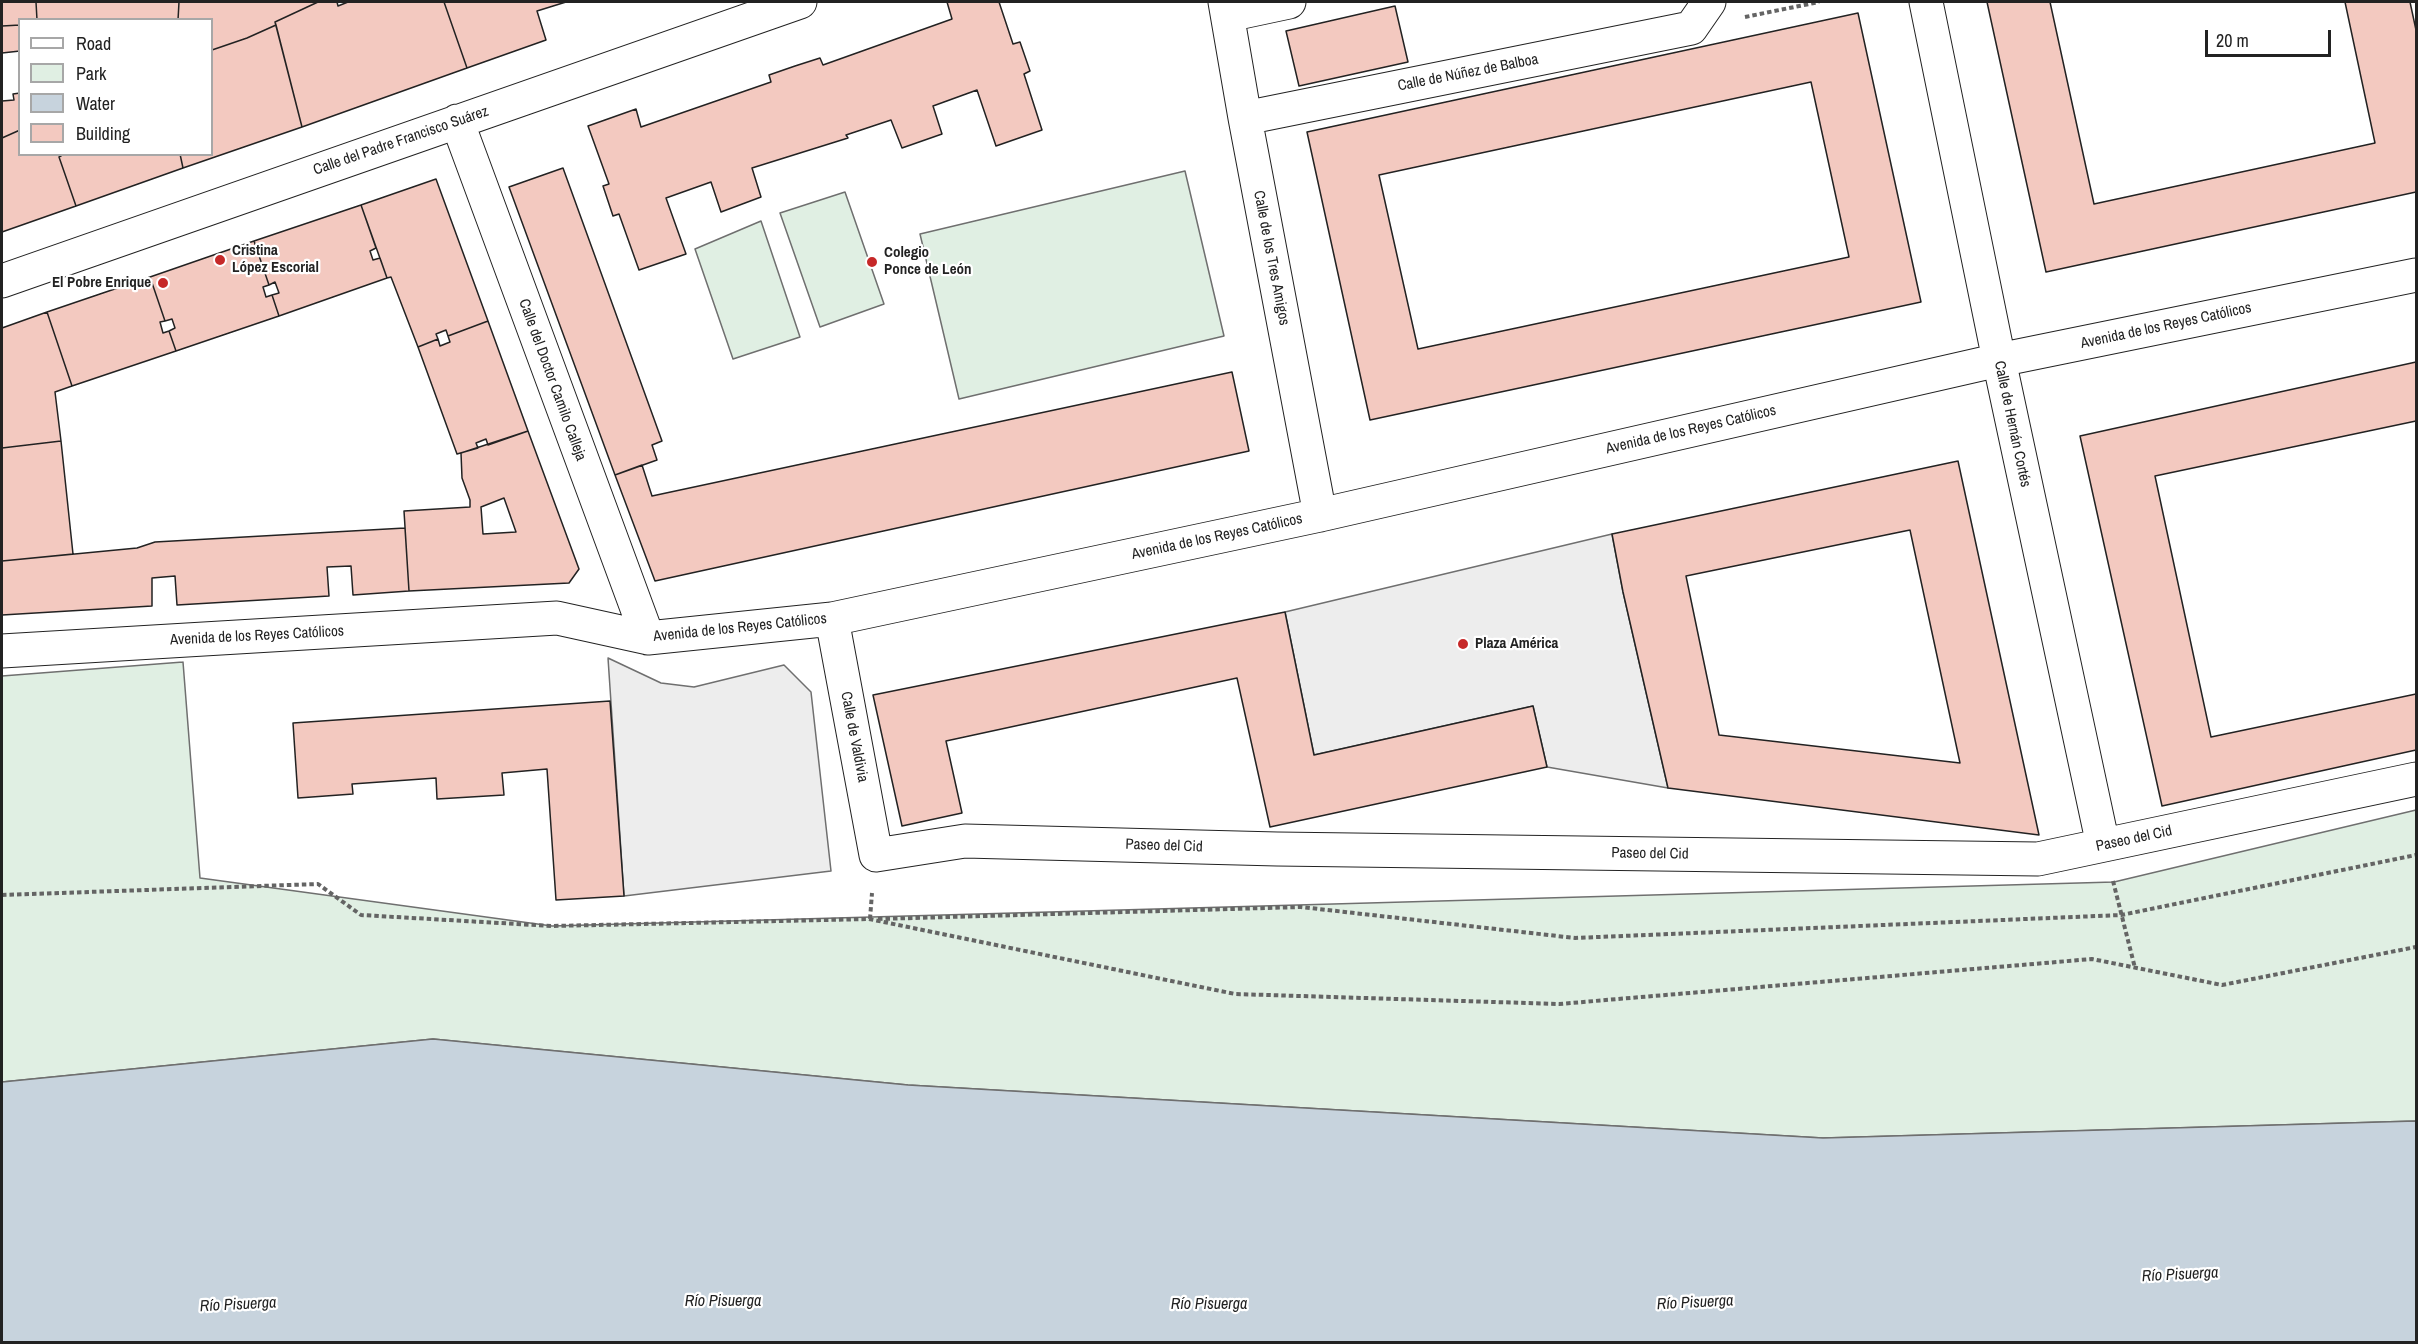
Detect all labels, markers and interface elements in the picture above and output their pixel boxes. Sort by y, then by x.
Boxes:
legend [18,18,213,156]
scale bar [2208,18,2334,56]
text: 20 m [2216,28,2249,53]
text: Road [76,31,111,56]
street label: Calle de Núñez de Balboa [1396,51,1540,95]
text: Park [76,61,106,86]
text: Water [76,91,115,116]
street label: Calle del Padre Francisco Suárez [311,103,491,179]
text: Building [76,121,130,146]
street label: Calle de los Tres Amigos [1249,189,1293,327]
place label: Cristina López Escorial [232,242,319,277]
place label: Colegio Ponce de León [884,244,971,279]
marker: Cristina López Escorial [213,253,227,267]
marker: Colegio Ponce de León [865,255,879,269]
place label: El Pobre Enrique [52,274,151,292]
marker: El Pobre Enrique [156,276,170,290]
street label: Calle del Doctor Camilo Calleja [514,297,590,463]
street label: Avenida de los Reyes Católicos [2079,299,2253,353]
street label: Calle de Hernán Cortés [1990,359,2034,489]
street label: Avenida de los Reyes Católicos [1604,402,1778,458]
street label: Avenida de los Reyes Católicos [1130,510,1304,564]
street label: Avenida de los Reyes Católicos [652,610,828,646]
street label: Avenida de los Reyes Católicos [170,622,344,650]
place label: Plaza América [1475,635,1558,653]
marker: Plaza América [1456,637,1470,651]
street label: Calle de Valdivia [836,690,872,784]
street label: Paseo del Cid [2094,822,2174,856]
street label: Paseo del Cid [1125,836,1203,856]
street label: Paseo del Cid [1611,844,1689,864]
water label: Río Pisuerga [2141,1263,2219,1287]
water label: Río Pisuerga [1656,1291,1734,1315]
water label: Río Pisuerga [685,1292,761,1312]
water label: Río Pisuerga [199,1293,277,1317]
water label: Río Pisuerga [1171,1295,1247,1315]

